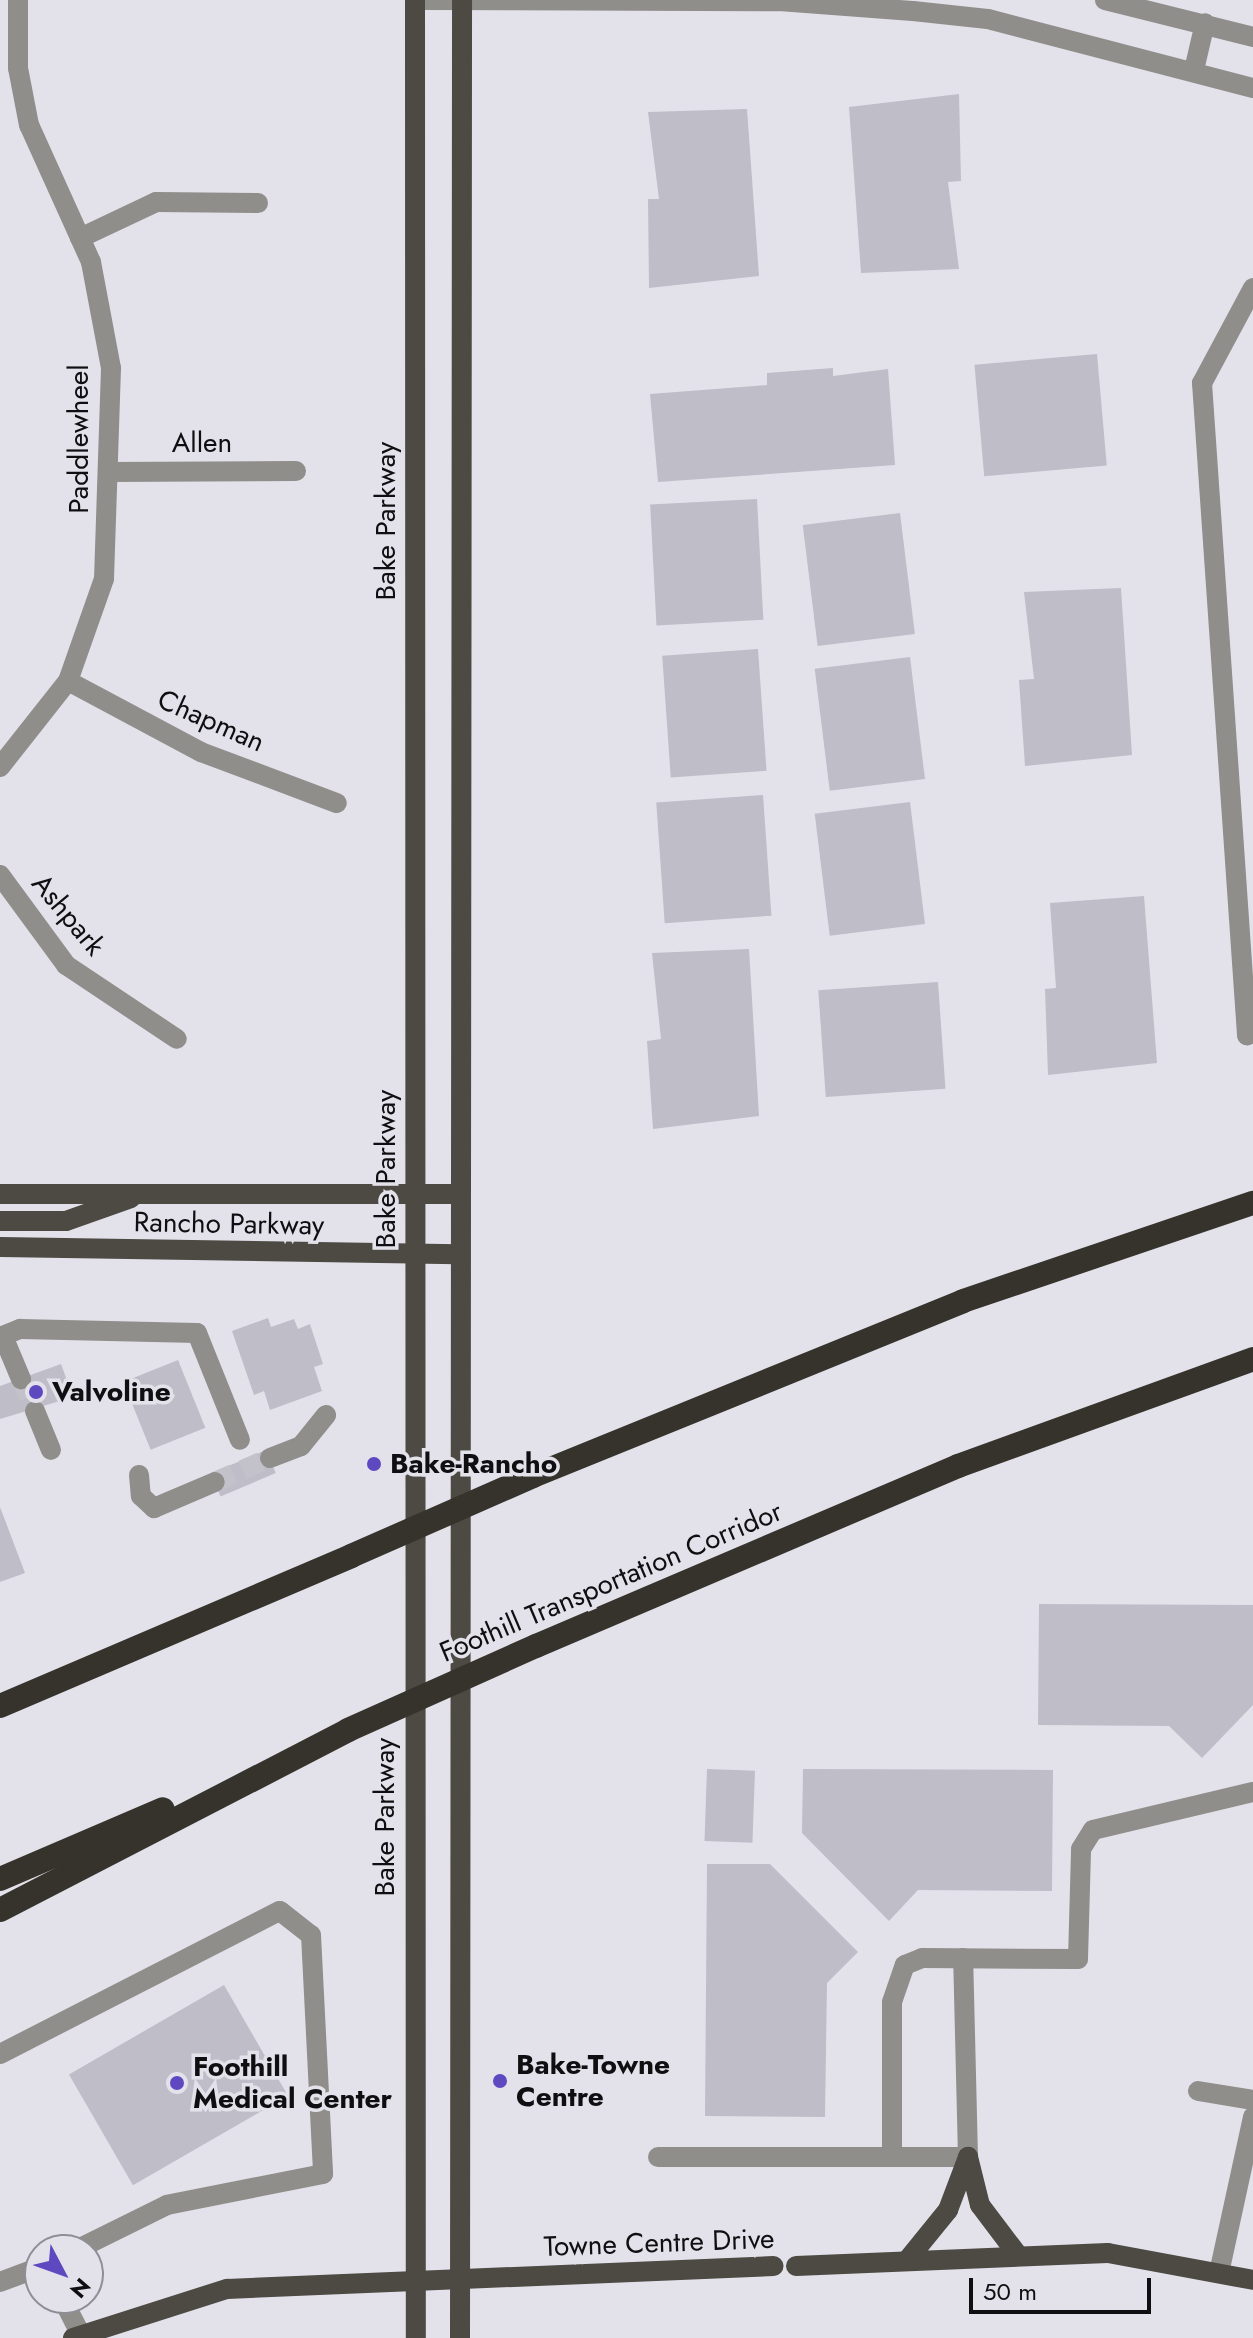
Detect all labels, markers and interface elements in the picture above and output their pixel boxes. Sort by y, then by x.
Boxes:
street label: Paddlewheel [62,364,96,514]
street label: Allen [172,426,232,460]
street label: Bake Parkway [369,442,403,600]
street label: Chapman [152,683,270,759]
street label: Ashpark [24,868,112,962]
street label: Bake Parkway [369,1090,403,1248]
street label: Rancho Parkway [133,1206,325,1242]
place label: Valvoline [52,1375,171,1409]
marker: Valvoline [27,1383,45,1401]
place label: Bake-Rancho [390,1447,557,1481]
marker: Bake-Rancho [365,1455,383,1473]
street label: Foothill Transportation Corridor [435,1494,787,1670]
street label: Bake Parkway [368,1738,402,1896]
place label: Bake-Towne Centre [516,2048,670,2114]
place label: Foothill Medical Center [193,2050,392,2116]
marker: Bake-Towne Centre [491,2072,509,2090]
marker: Foothill Medical Center [168,2074,186,2092]
street label: Towne Centre Drive [543,2222,775,2264]
north arrow [24,2234,104,2314]
scale bar [973,2262,1155,2312]
text: N [63,2271,98,2306]
text: 50 m [983,2274,1037,2309]

